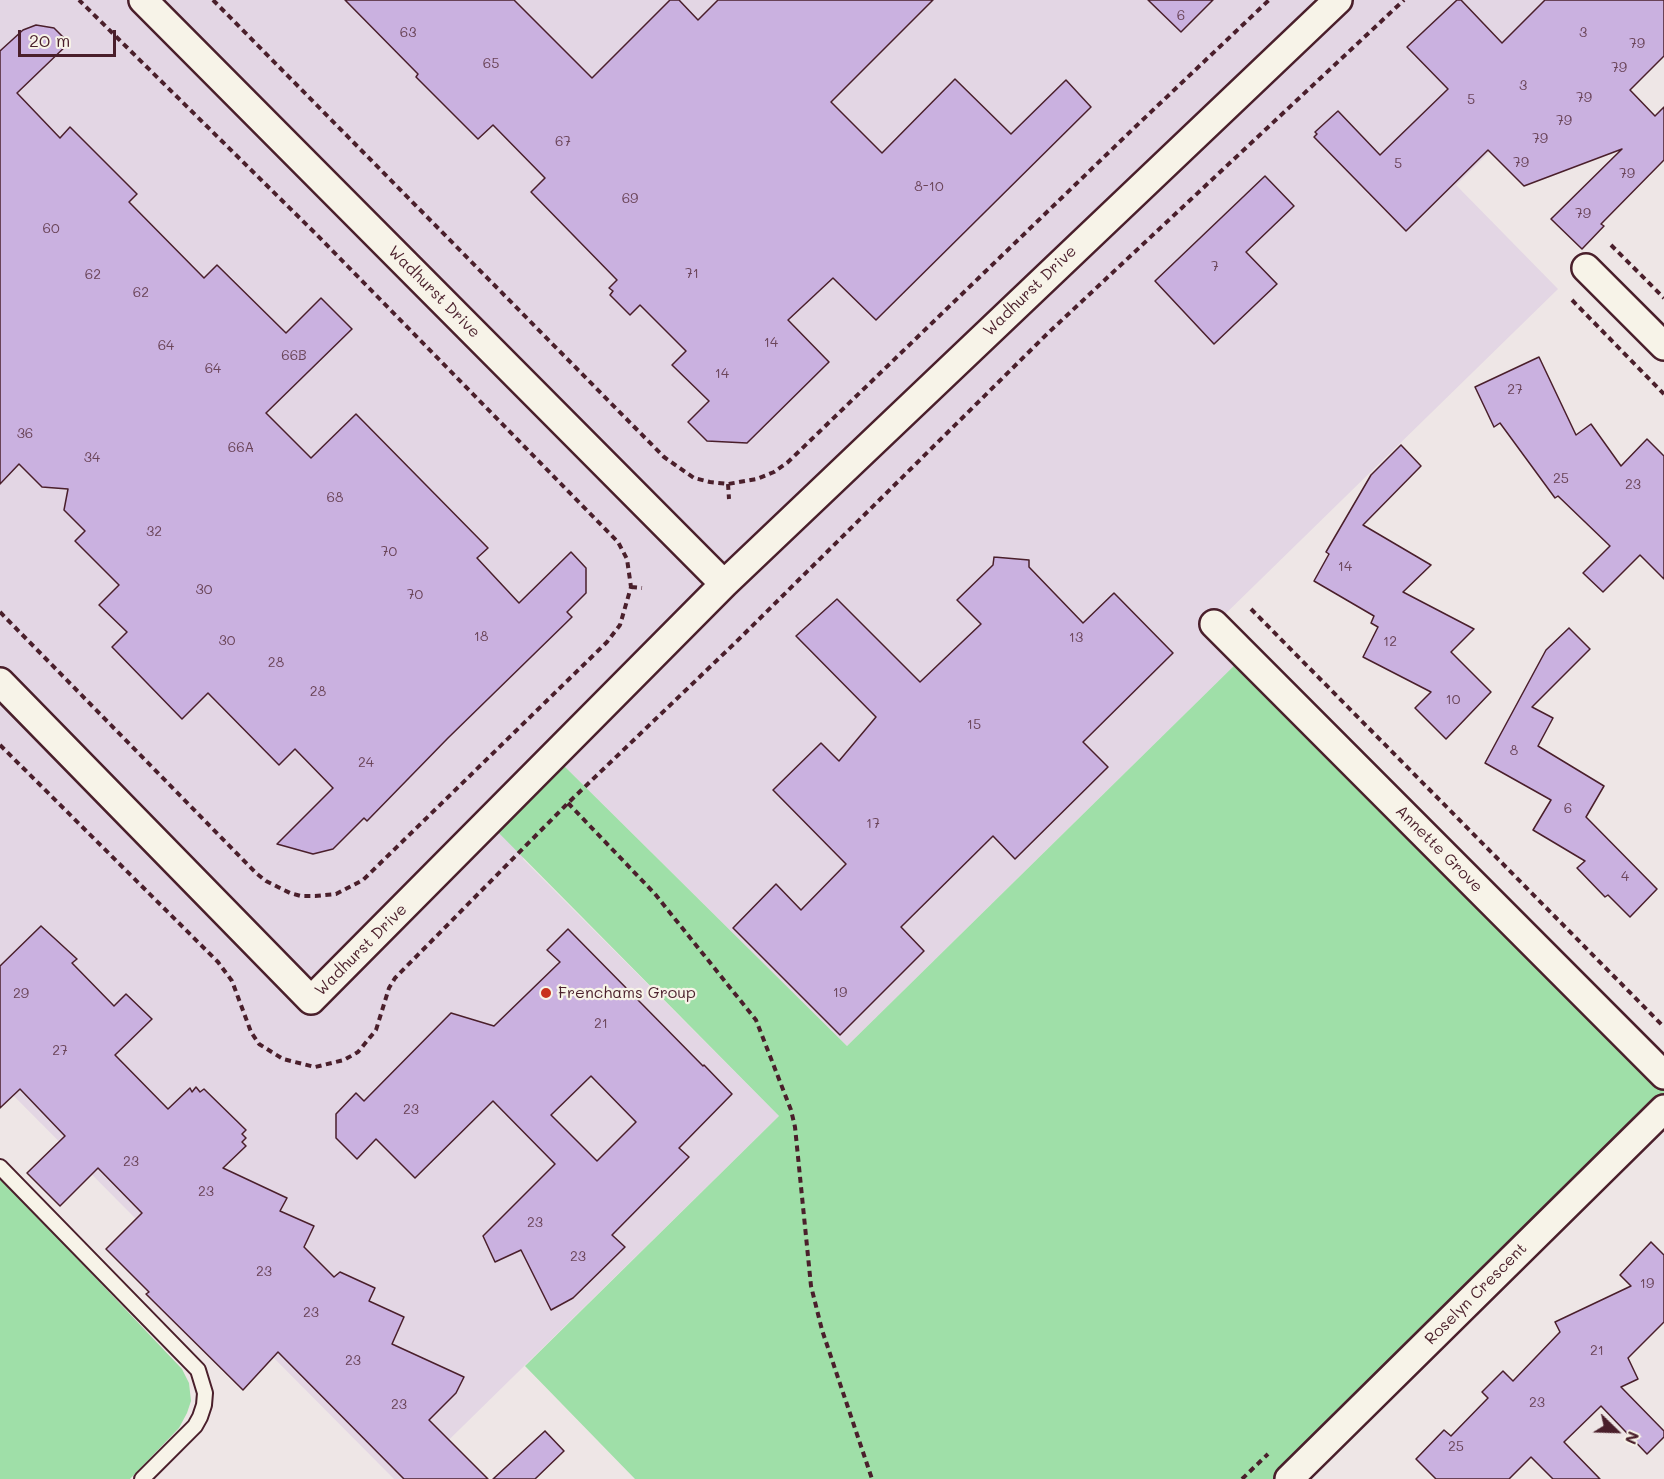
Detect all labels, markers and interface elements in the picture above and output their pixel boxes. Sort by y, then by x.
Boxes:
house number: 6 [1177,8,1185,24]
scale bar [21,18,118,56]
house number: 63 [400,25,416,41]
house number: 3 [1579,25,1587,41]
text: 20 m [29,28,70,52]
house number: 79 [1629,36,1645,52]
house number: 65 [483,56,499,72]
house number: 79 [1611,60,1627,76]
house number: 3 [1519,78,1527,94]
house number: 79 [1576,90,1592,106]
house number: 5 [1467,92,1475,108]
house number: 79 [1556,113,1572,129]
house number: 79 [1532,131,1548,147]
house number: 67 [555,134,571,150]
house number: 79 [1513,155,1529,171]
house number: 5 [1394,156,1402,172]
house number: 79 [1619,166,1635,182]
house number: 8-10 [914,179,944,195]
house number: 69 [622,191,638,207]
house number: 79 [1575,206,1591,222]
house number: 60 [42,221,60,237]
street label: Wadhurst Drive [384,242,484,342]
street label: Wadhurst Drive [979,242,1081,340]
house number: 7 [1211,259,1219,275]
house number: 71 [685,266,699,282]
house number: 62 [85,267,101,283]
house number: 62 [133,285,149,301]
house number: 14 [764,335,778,351]
house number: 64 [158,338,174,354]
house number: 66B [281,348,307,364]
house number: 64 [205,361,221,377]
house number: 14 [715,366,729,382]
house number: 27 [1507,382,1523,398]
house number: 36 [17,426,33,442]
house number: 66A [228,440,254,456]
house number: 34 [84,450,100,466]
house number: 25 [1553,471,1569,487]
house number: 23 [1625,477,1641,493]
house number: 68 [327,490,343,506]
house number: 32 [146,524,162,540]
house number: 70 [381,544,397,560]
house number: 14 [1338,559,1352,575]
house number: 30 [196,582,212,598]
house number: 70 [407,587,423,603]
house number: 18 [474,629,488,645]
house number: 13 [1069,630,1083,646]
house number: 30 [219,633,235,649]
house number: 12 [1383,634,1397,650]
house number: 28 [268,655,284,671]
house number: 28 [310,684,326,700]
house number: 10 [1446,692,1460,708]
house number: 15 [967,717,981,733]
house number: 8 [1510,743,1518,759]
house number: 24 [358,755,374,771]
street label: Annette Grove [1391,801,1487,897]
house number: 6 [1564,801,1572,817]
house number: 17 [866,816,880,832]
house number: 4 [1621,869,1629,885]
street label: Wadhurst Drive [311,900,411,1000]
place label: Frenchams Group [558,983,696,1003]
house number: 19 [833,985,847,1001]
house number: 29 [13,986,29,1002]
marker: Frenchams Group [539,986,553,1000]
house number: 21 [594,1016,608,1032]
house number: 27 [52,1043,68,1059]
house number: 23 [403,1102,419,1118]
house number: 23 [123,1154,139,1170]
house number: 23 [198,1184,214,1200]
house number: 23 [527,1215,543,1231]
street label: Roselyn Crescent [1421,1239,1531,1349]
house number: 23 [570,1249,586,1265]
house number: 23 [256,1264,272,1280]
house number: 19 [1640,1276,1654,1292]
house number: 23 [303,1305,319,1321]
house number: 21 [1590,1343,1604,1359]
house number: 23 [345,1353,361,1369]
house number: 23 [1529,1395,1545,1411]
house number: 23 [391,1397,407,1413]
north arrow [1586,1401,1646,1461]
text: N [1621,1429,1645,1448]
house number: 25 [1448,1439,1464,1455]

